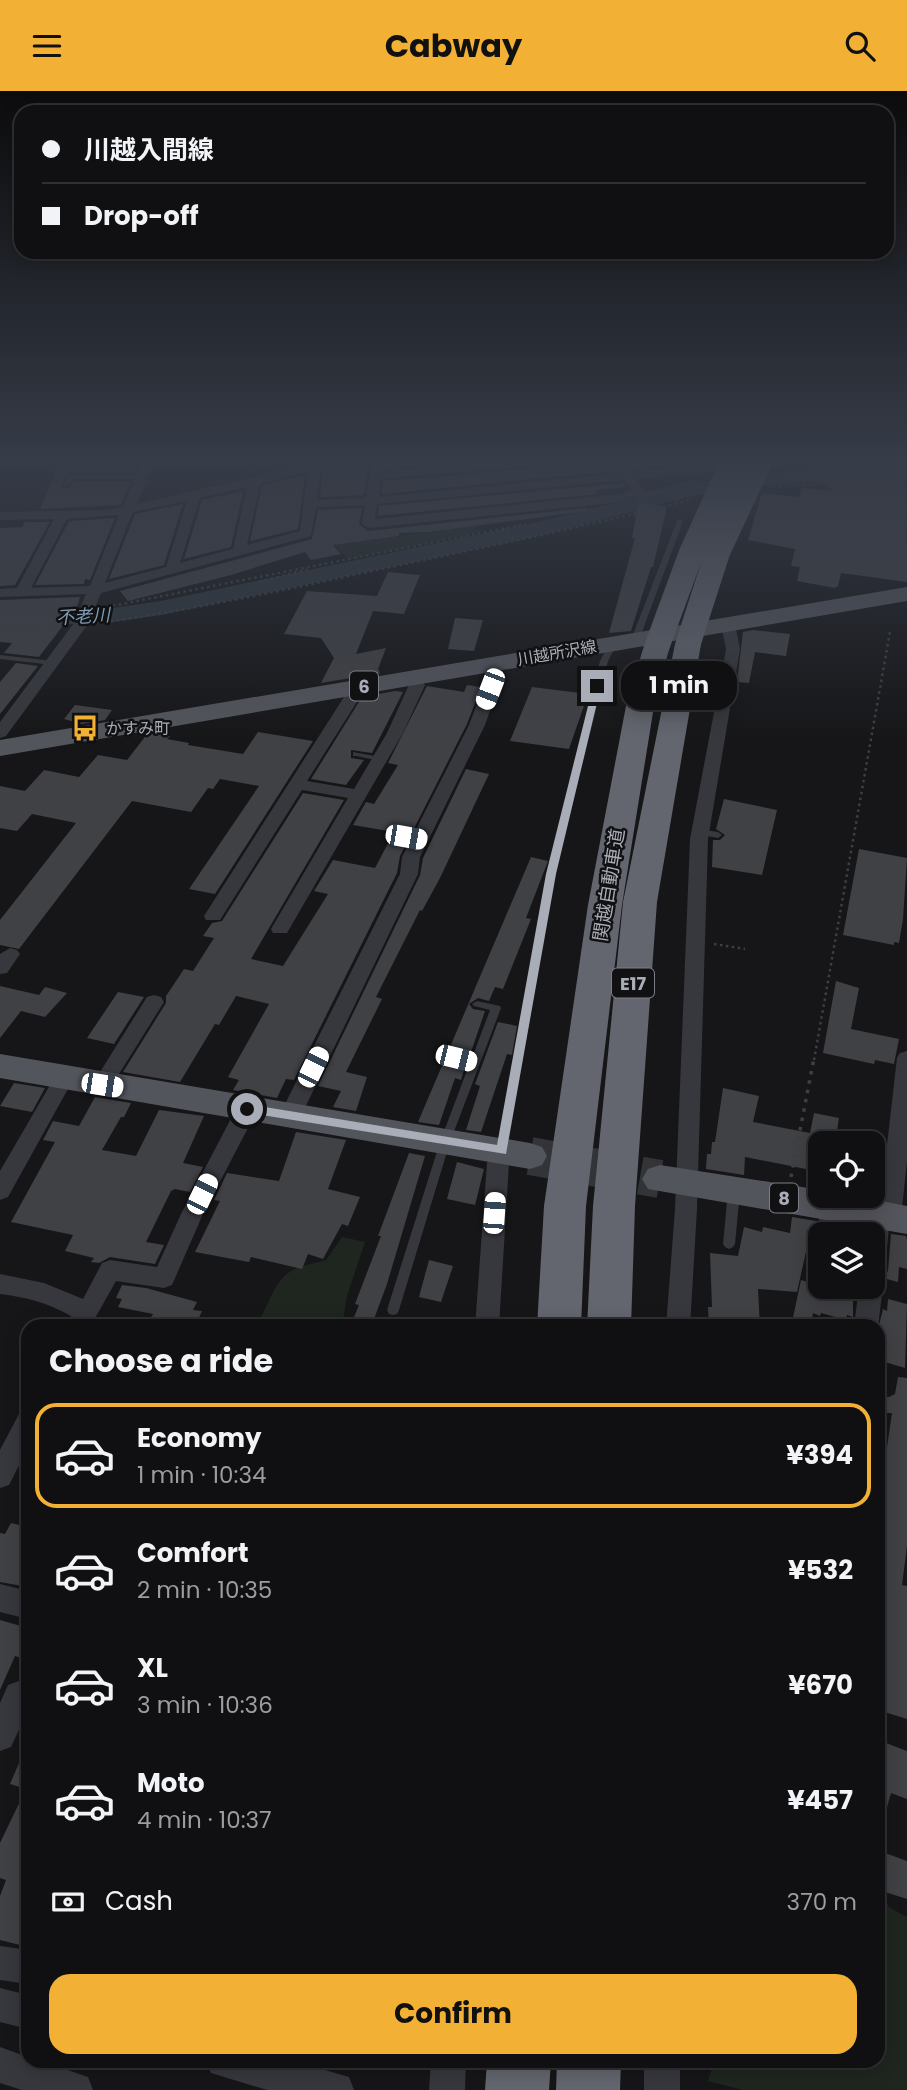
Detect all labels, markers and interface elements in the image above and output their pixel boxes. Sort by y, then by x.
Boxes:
text: Cabway [385,23,522,68]
icon: menu [28,27,66,65]
icon: search [841,27,879,65]
text: 川越入間線 [84,132,214,168]
text: Drop-off [84,198,199,234]
water label: 不老川 [55,602,113,630]
street label: 川越所沢線 [516,635,598,671]
callout: 1 min [622,661,737,711]
car [473,666,508,712]
text: 1 min [649,669,709,701]
route end [581,670,613,702]
road number: 6 [350,671,378,701]
bus stop icon: かすみ町 [70,713,100,743]
place label: かすみ町 [106,717,170,740]
car [384,823,429,851]
street label: 関越自動車道 [587,827,631,943]
road number: E17 [612,969,654,997]
car [434,1043,479,1073]
car [295,1044,332,1090]
car [80,1071,125,1099]
route start [231,1093,263,1125]
map controls [808,1131,885,1299]
button: locate [808,1131,885,1208]
car [184,1171,221,1217]
road number: 8 [770,1183,798,1213]
car [483,1191,506,1235]
button: layers [808,1222,885,1299]
text: Choose a ride [49,1338,273,1383]
text: Economy [137,1420,261,1456]
icon: car [53,1424,116,1487]
text: ¥394 [786,1437,853,1473]
text: 1 min · 10:34 [137,1459,266,1491]
text: Comfort [137,1535,249,1571]
icon: car [53,1539,116,1602]
text: ¥532 [788,1552,853,1588]
text: 2 min · 10:35 [137,1574,272,1606]
text: XL [137,1650,168,1686]
icon: car [53,1654,116,1717]
text: ¥670 [788,1667,853,1703]
text: 3 min · 10:36 [137,1689,273,1721]
text: Moto [137,1765,205,1801]
icon: car [53,1769,116,1832]
text: ¥457 [787,1782,853,1818]
text: 4 min · 10:37 [137,1804,272,1836]
icon: cash [49,1883,87,1921]
text: Cash [105,1883,173,1919]
text: 370 m [787,1886,857,1918]
button: Confirm [49,1974,857,2054]

